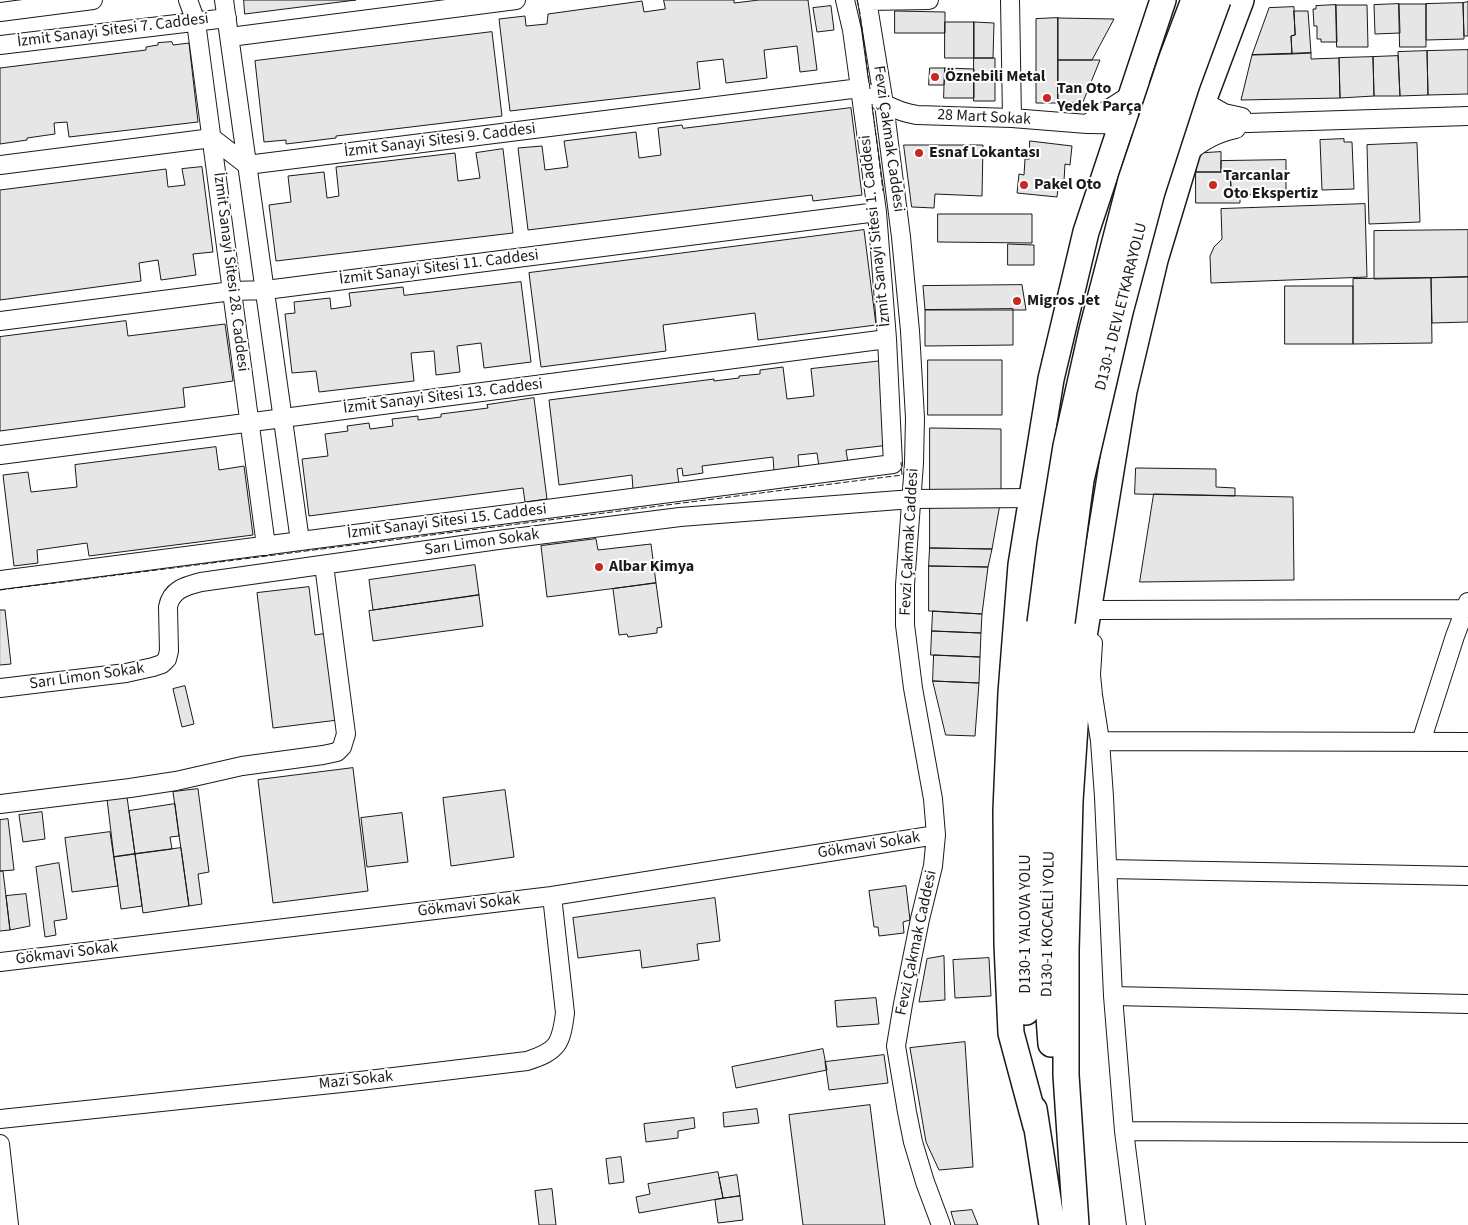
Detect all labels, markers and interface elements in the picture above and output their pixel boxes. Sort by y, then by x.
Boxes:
street label: İzmit Sanayi Sitesi 7. Caddesi [16,10,210,52]
street label: Fevzi Çakmak Caddesi [868,64,908,214]
place label: Öznebili Metal [945,67,1045,87]
marker: Öznebili Metal [929,71,941,83]
place label: Tan Oto Yedek Parça [1057,79,1142,117]
marker: Tan Oto Yedek Parça [1041,92,1053,104]
street label: 28 Mart Sokak [937,106,1031,130]
street label: İzmit Sanayi Sitesi 9. Caddesi [343,120,537,162]
street label: İzmit Sanayi Sitesi 1. Caddesi [856,134,896,328]
place label: Esnaf Lokantası [929,143,1040,163]
marker: Esnaf Lokantası [913,147,925,159]
place label: Tarcanlar Oto Ekspertiz [1223,166,1318,204]
street label: İzmit Sanayi Sitesi 28. Caddesi [208,171,252,373]
place label: Pakel Oto [1034,175,1101,195]
marker: Pakel Oto [1018,179,1030,191]
marker: Tarcanlar Oto Ekspertiz [1207,179,1219,191]
street label: D130-1 DEVLETKARAYOLU [1092,221,1152,393]
street label: İzmit Sanayi Sitesi 11. Caddesi [338,246,540,290]
place label: Migros Jet [1027,291,1100,311]
marker: Migros Jet [1011,295,1023,307]
street label: İzmit Sanayi Sitesi 13. Caddesi [342,375,544,419]
street label: Fevzi Çakmak Caddesi [897,468,923,616]
street label: İzmit Sanayi Sitesi 15. Caddesi [346,500,548,544]
street label: Sarı Limon Sokak [423,525,541,561]
place label: Albar Kimya [609,557,694,577]
marker: Albar Kimya [593,561,605,573]
street label: Sarı Limon Sokak [28,659,146,695]
street label: Gökmavi Sokak [816,828,922,864]
street label: D130-1 KOCAELİ YOLU [1038,851,1060,997]
street label: D130-1 YALOVA YOLU [1016,854,1036,994]
street label: Fevzi Çakmak Caddesi [892,869,942,1017]
street label: Gökmavi Sokak [417,890,521,922]
street label: Gökmavi Sokak [15,938,119,970]
street label: Mazi Sokak [318,1068,394,1094]

